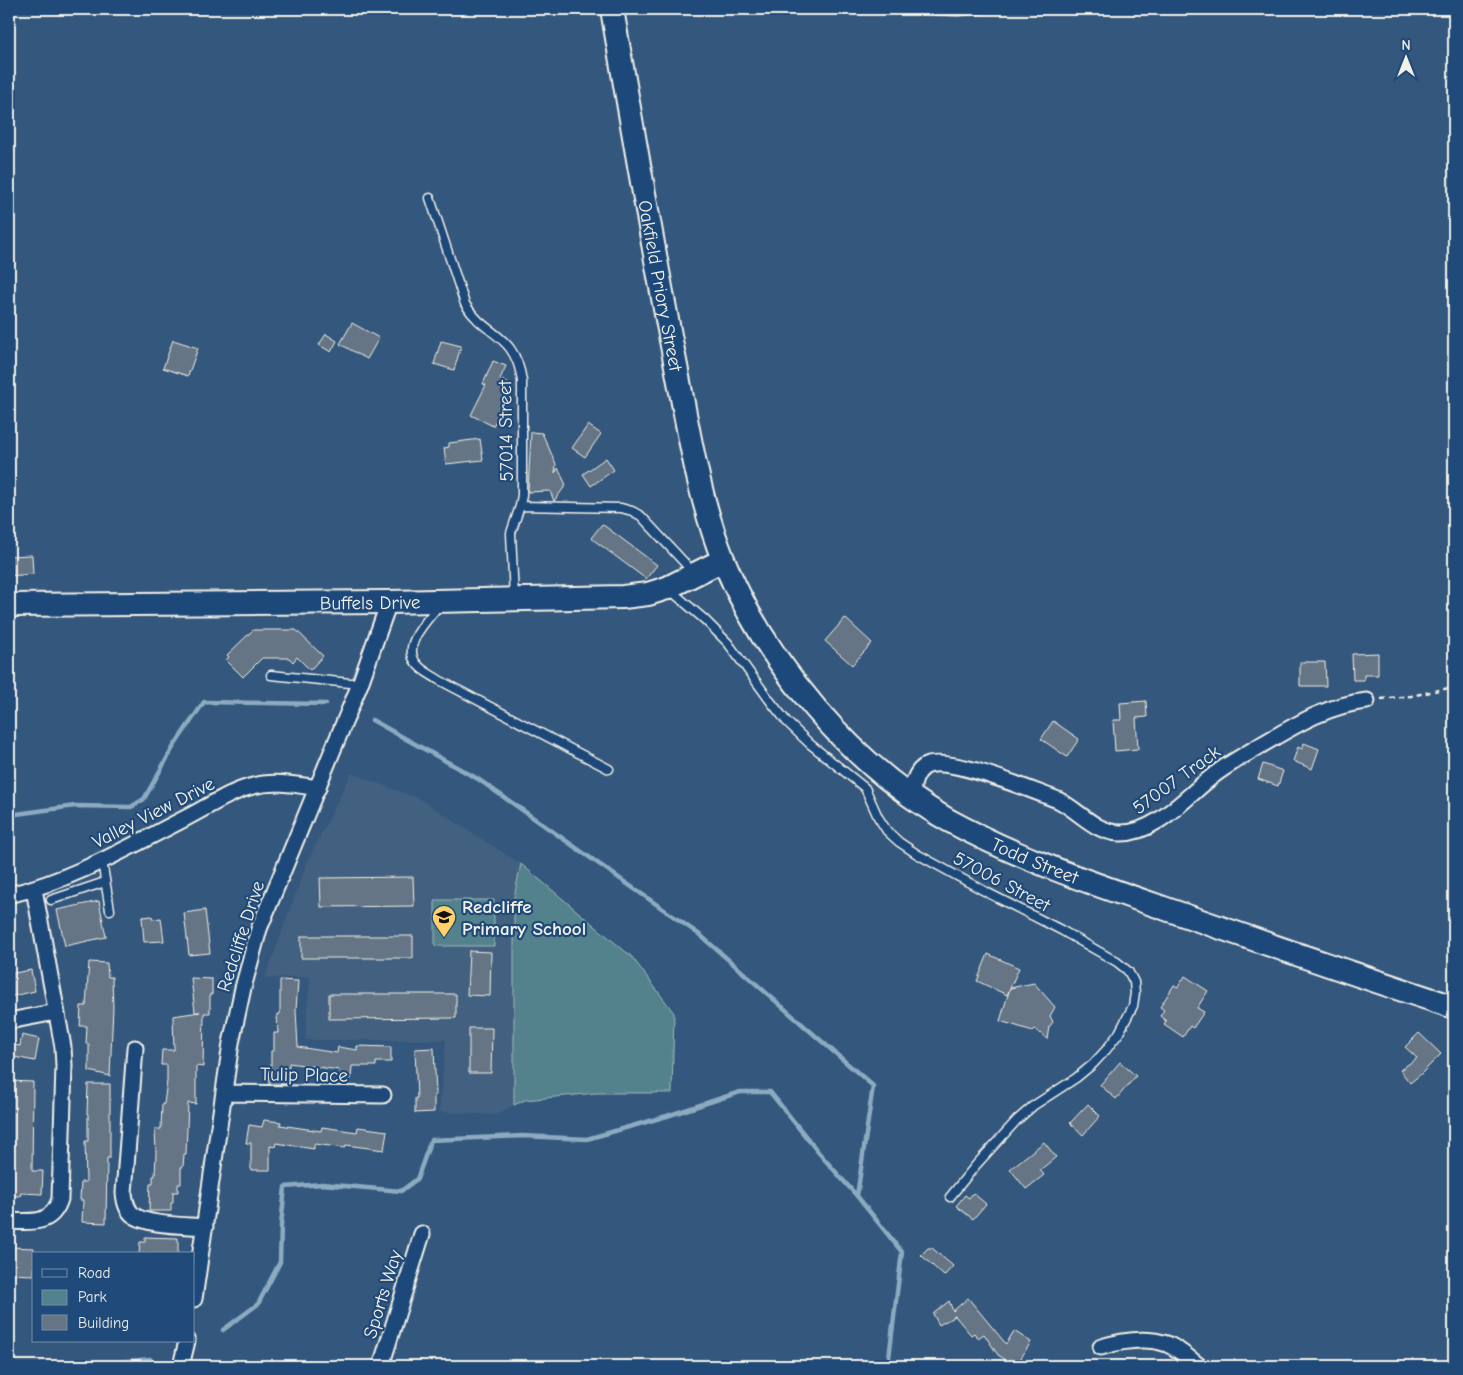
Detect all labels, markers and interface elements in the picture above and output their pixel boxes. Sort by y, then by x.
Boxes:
north arrow [1380,32,1430,82]
text: N [1401,37,1411,54]
street label: Oakfield Priory Street [633,199,687,374]
street label: 57014 Street [494,380,518,482]
street label: Buffels Drive [320,591,421,615]
street label: 57007 Track [1128,740,1225,819]
street label: Valley View Drive [89,773,218,853]
street label: Todd Street [987,833,1082,889]
street label: 57006 Street [949,847,1054,917]
street label: Redcliffe Drive [213,878,269,995]
place label: Redcliffe Primary School [462,896,586,940]
school or university icon: Redcliffe Primary School [431,904,457,938]
street label: Tulip Place [260,1063,348,1087]
street label: Sports Way [359,1247,407,1341]
legend [32,1252,195,1342]
text: Road [78,1264,110,1282]
text: Park [78,1288,107,1306]
text: Building [78,1314,129,1332]

